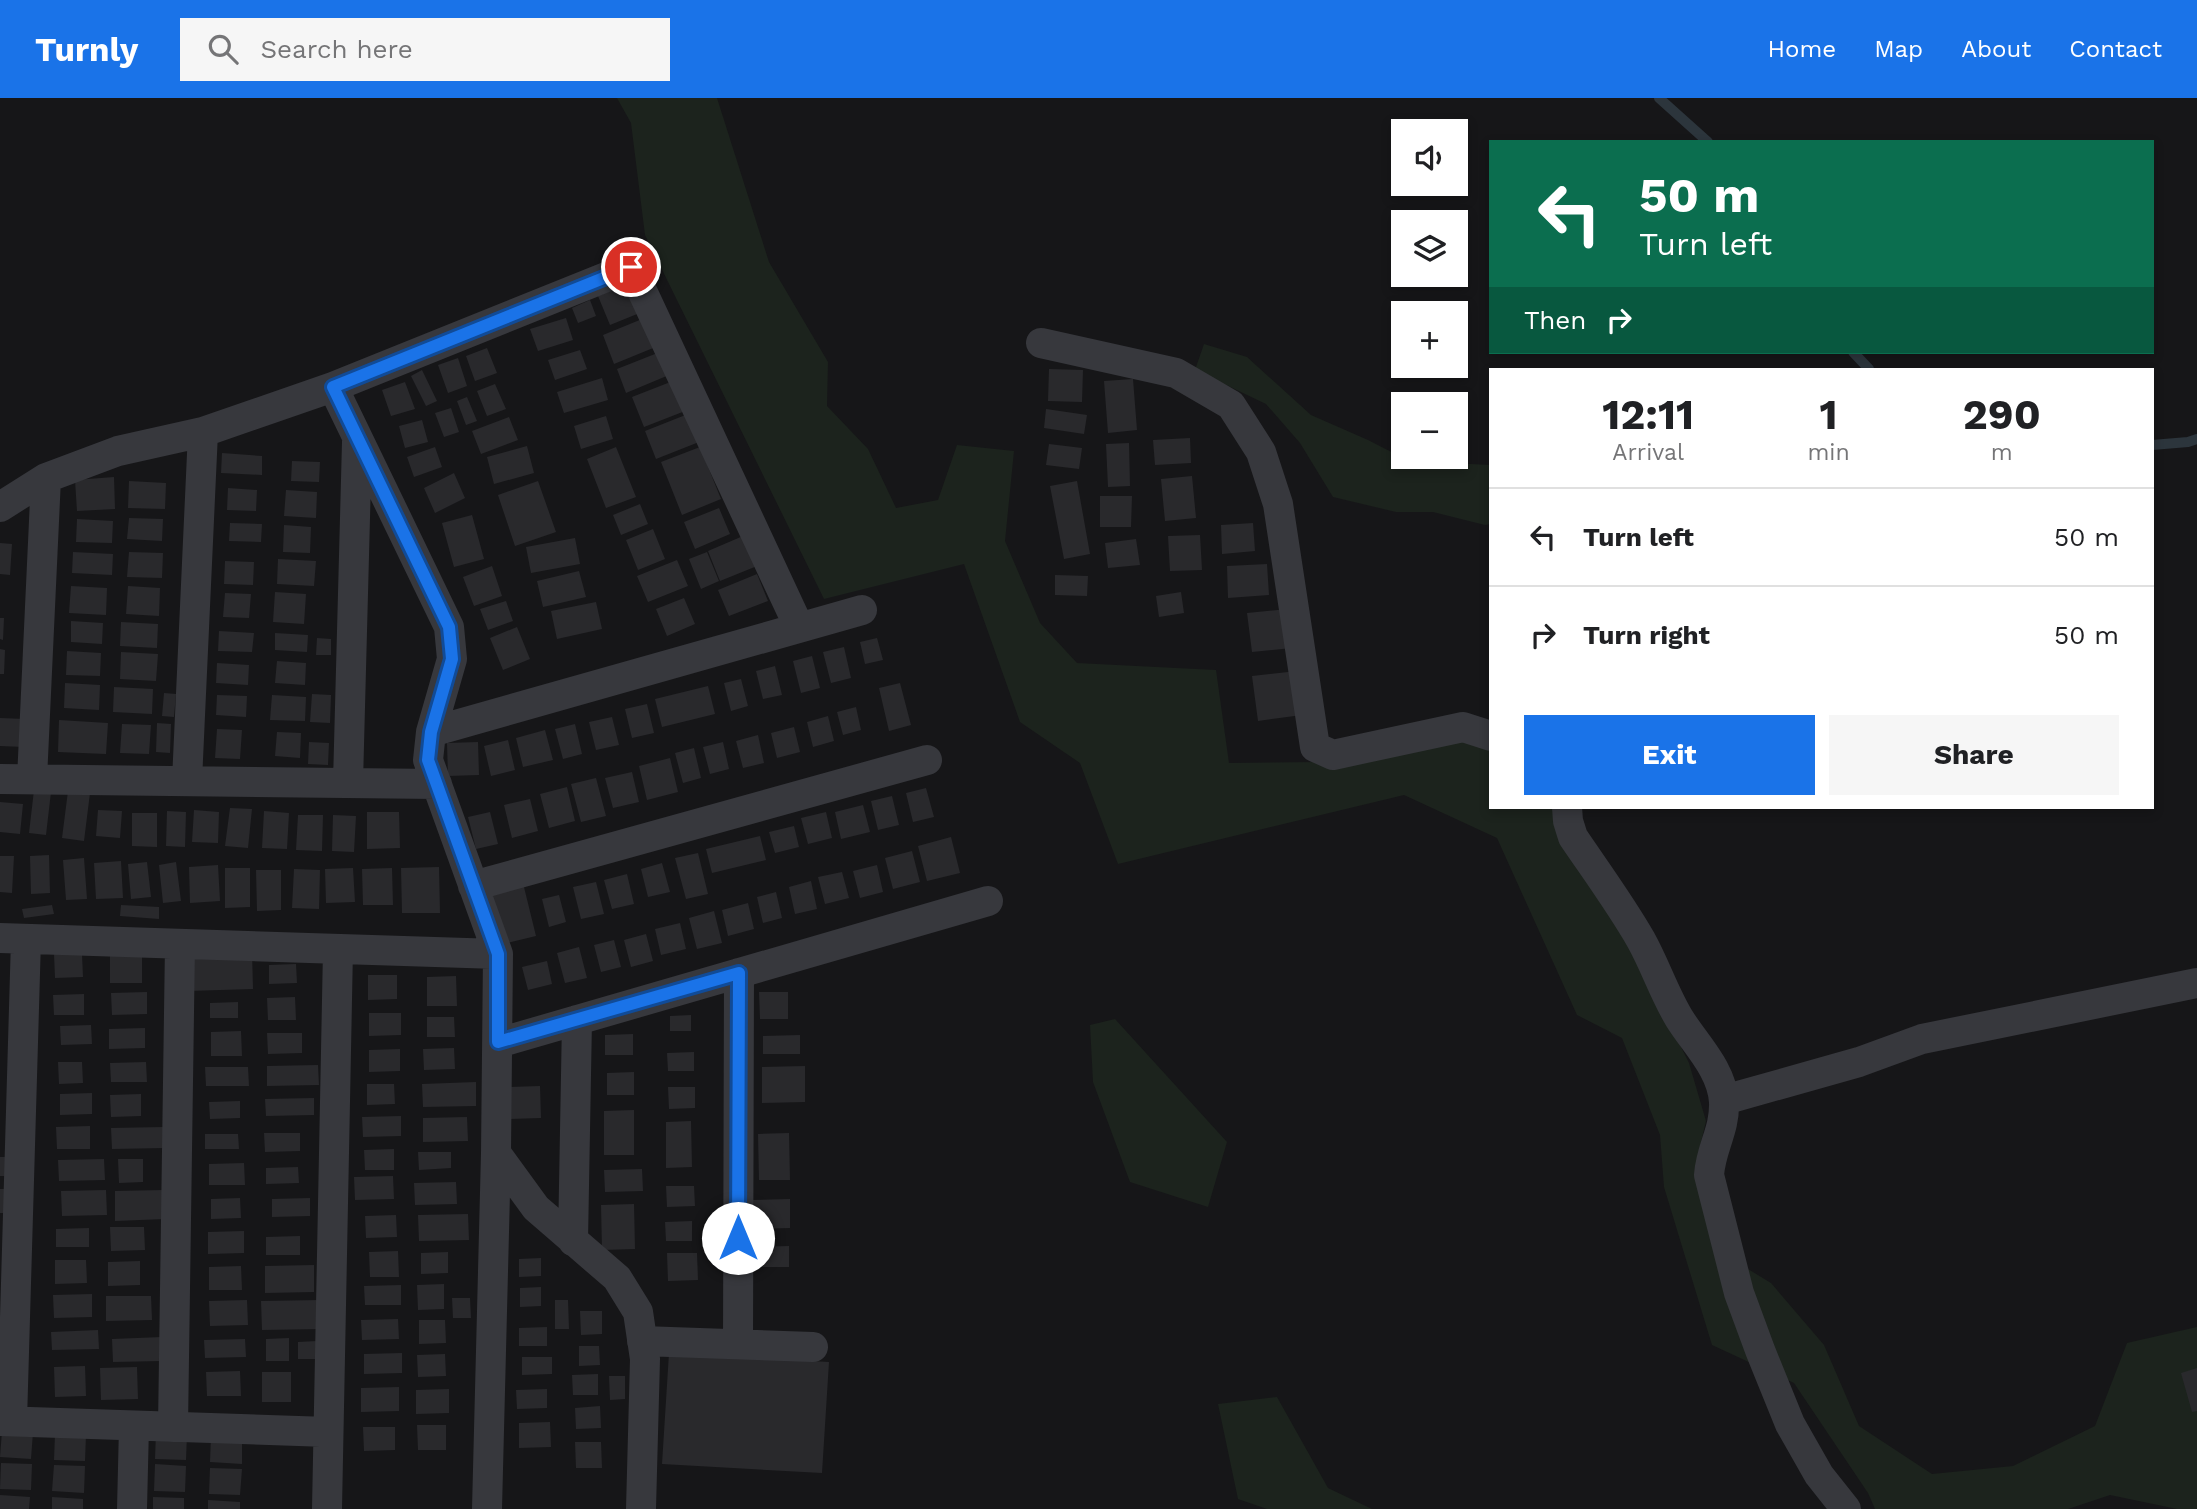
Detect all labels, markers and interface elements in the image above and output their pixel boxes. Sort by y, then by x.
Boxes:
search box [180,18,670,81]
text: Turnly [35,30,138,69]
icon: search [204,30,242,68]
text: Search here [260,34,413,64]
text: Home [1768,35,1836,63]
text: Map [1874,35,1923,63]
text: About [1961,35,2031,63]
text: Contact [2069,35,2162,63]
map controls [1391,119,1468,469]
button: sound [1391,119,1468,196]
text: 50 m [1639,166,1759,224]
icon: left [1524,168,1615,259]
button: layers [1391,210,1468,287]
text: Turn left [1639,225,1772,263]
pin [601,237,661,297]
icon: arrive [612,248,650,286]
button: + [1391,301,1468,378]
icon: right [1600,301,1638,339]
text: Then [1524,305,1586,335]
text: 12:11 [1602,390,1694,439]
text: 1 [1819,390,1838,439]
text: 290 [1963,390,2041,439]
button: − [1391,392,1468,469]
text: Arrival [1612,439,1684,466]
text: min [1807,439,1850,466]
text: m [1991,439,2013,466]
icon: left [1524,518,1562,556]
text: Turn left [1583,522,1694,552]
text: 50 m [2054,522,2119,552]
icon: right [1524,616,1562,654]
text: Turn right [1583,620,1710,650]
text: 50 m [2054,620,2119,650]
button: Exit [1524,715,1815,795]
button: Share [1829,715,2119,795]
position arrow [701,1201,775,1275]

